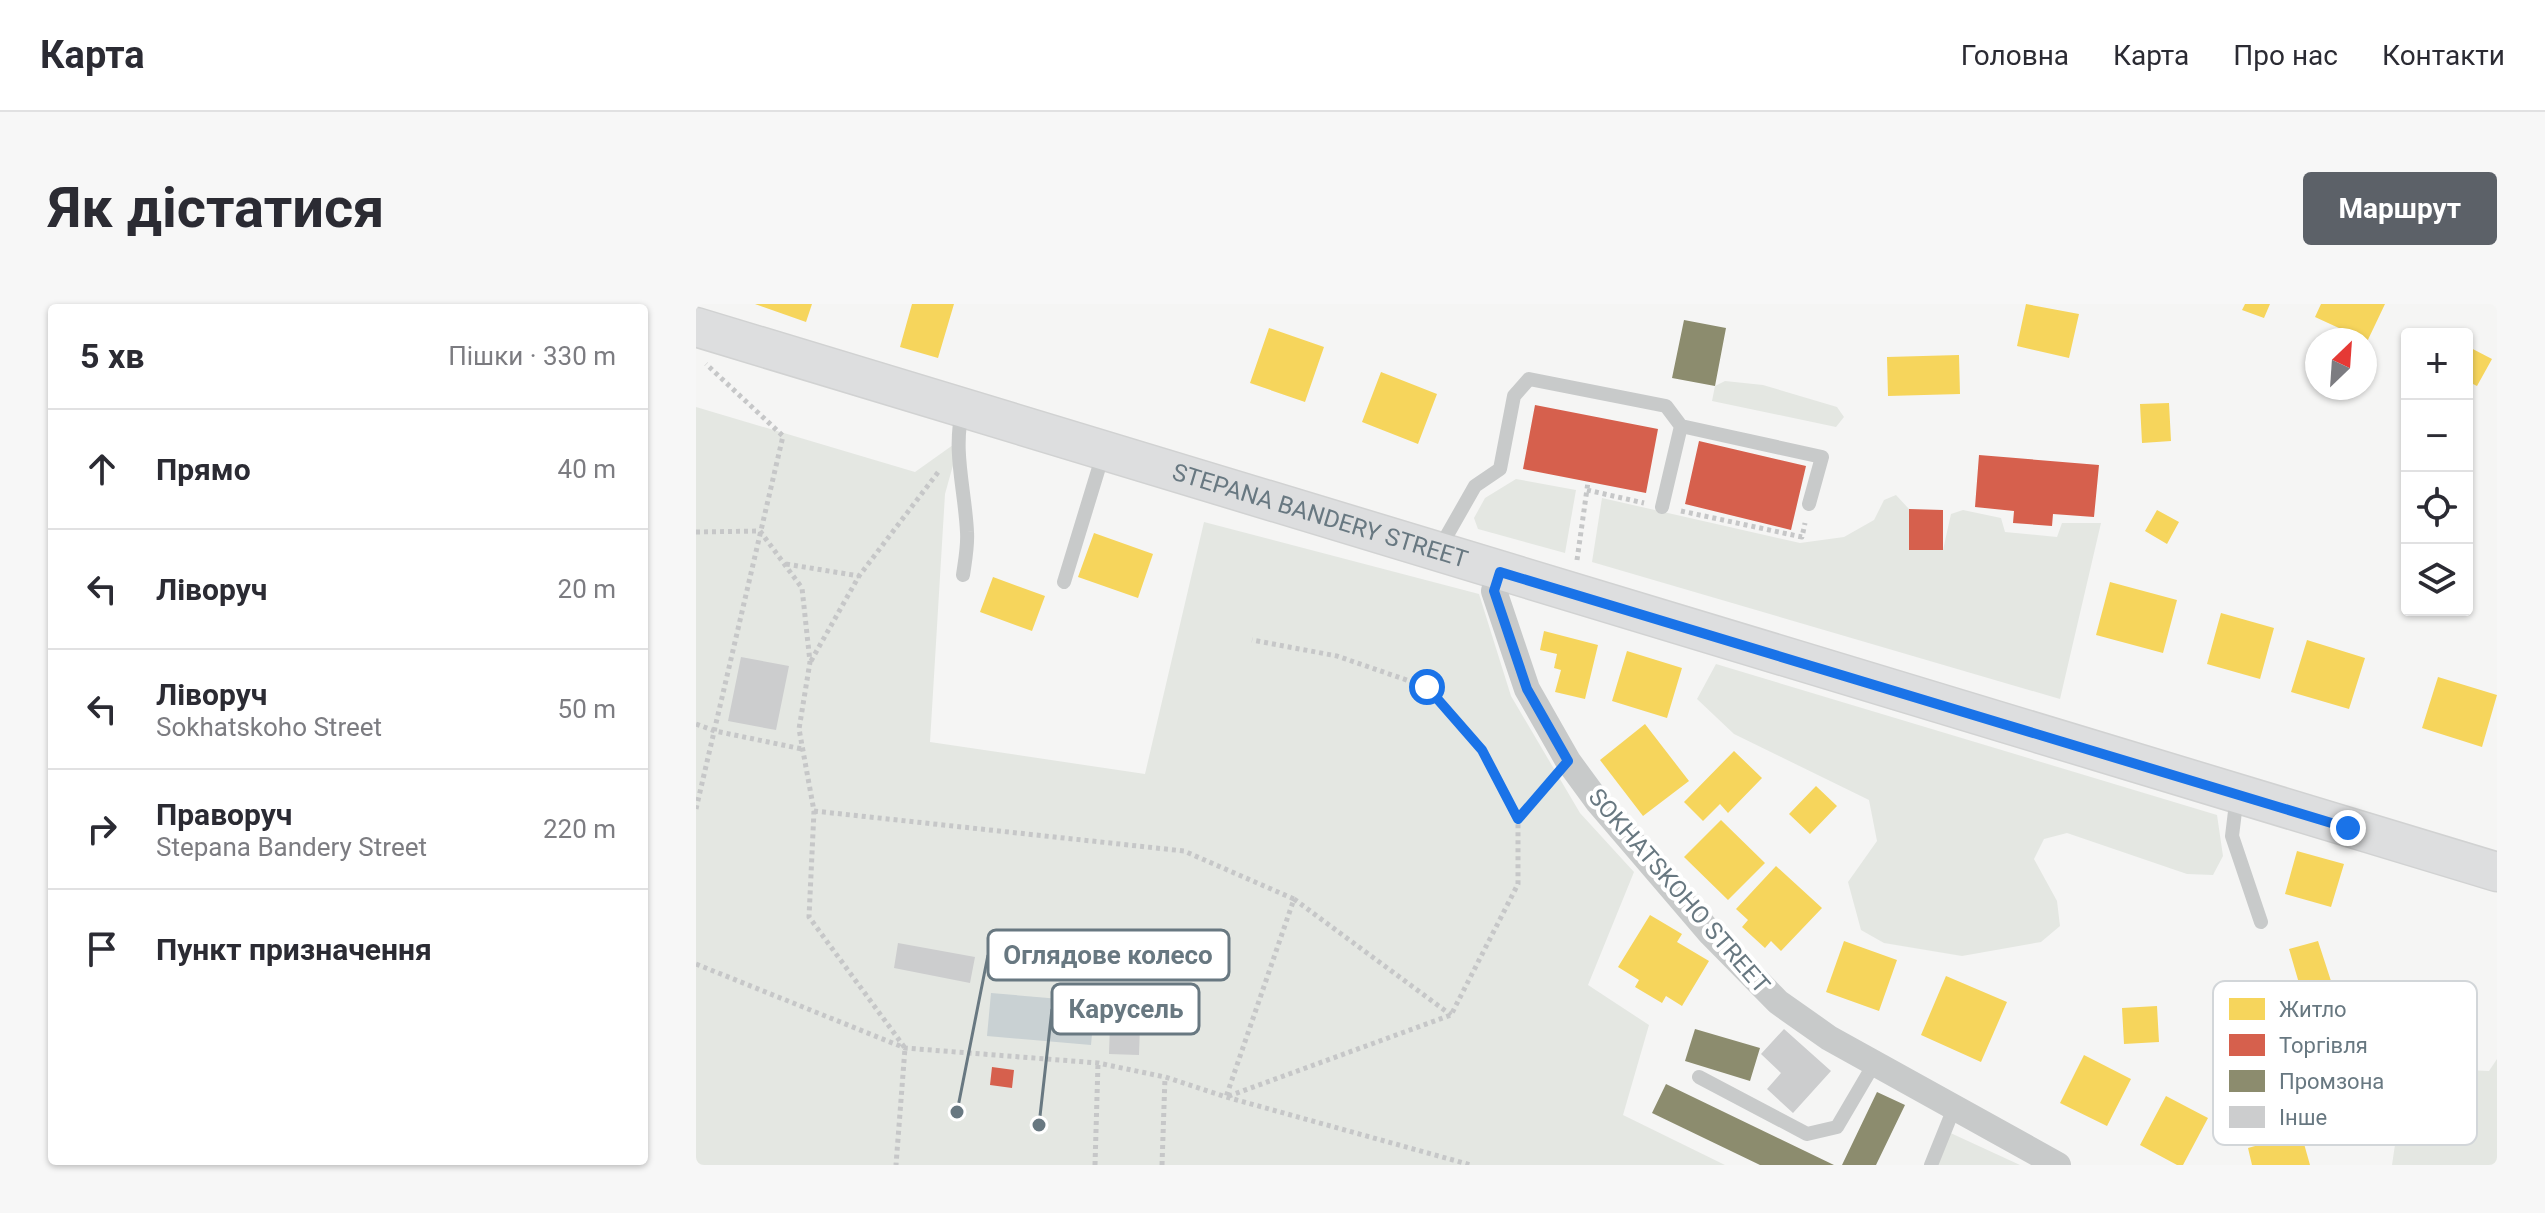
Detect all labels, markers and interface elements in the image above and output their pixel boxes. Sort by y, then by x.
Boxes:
text: Карта [40,33,145,77]
text: Головна [1961,39,2069,72]
text: Карта [2113,39,2189,72]
text: Про нас [2233,39,2338,72]
text: Контакти [2382,39,2505,72]
button: Маршрут [2303,172,2497,245]
text: Як дістатися [48,175,384,241]
north arrow [2305,328,2377,400]
map controls [2401,328,2473,616]
button: + [2401,328,2473,400]
text: 5 хв [80,336,144,376]
text: Пішки · 330 m [448,341,616,371]
button: − [2401,400,2473,472]
icon: ahead [80,447,124,491]
text: Прямо [156,452,251,487]
text: 40 m [558,454,616,484]
street label: STEPANA BANDERY STREET [1169,458,1471,574]
button: locate [2401,472,2473,544]
button: layers [2401,544,2473,616]
icon: left [80,567,124,611]
text: Ліворуч [156,572,267,607]
text: 20 m [558,574,616,604]
route start [1409,669,1445,705]
text: Ліворуч [156,677,267,712]
icon: left [80,687,124,731]
text: 50 m [558,694,616,724]
text: Sokhatskoho Street [156,712,382,742]
street label: SOKHATSKOHO STREET [1583,783,1775,999]
text: Праворуч [156,797,292,832]
icon: right [80,807,124,851]
route end [2330,810,2366,846]
text: 220 m [543,814,616,844]
text: Stepana Bandery Street [156,832,427,862]
icon: arrive [80,927,124,971]
callout: Оглядове колесо [988,930,1229,980]
text: Пункт призначення [156,932,432,967]
text: Оглядове колесо [1003,940,1213,970]
legend [2213,981,2477,1145]
callout: Карусель [1052,984,1199,1034]
text: Карусель [1069,994,1183,1024]
text: Житло [2279,997,2347,1022]
text: Торгівля [2279,1033,2368,1058]
text: Промзона [2279,1069,2384,1094]
text: Інше [2279,1105,2327,1130]

